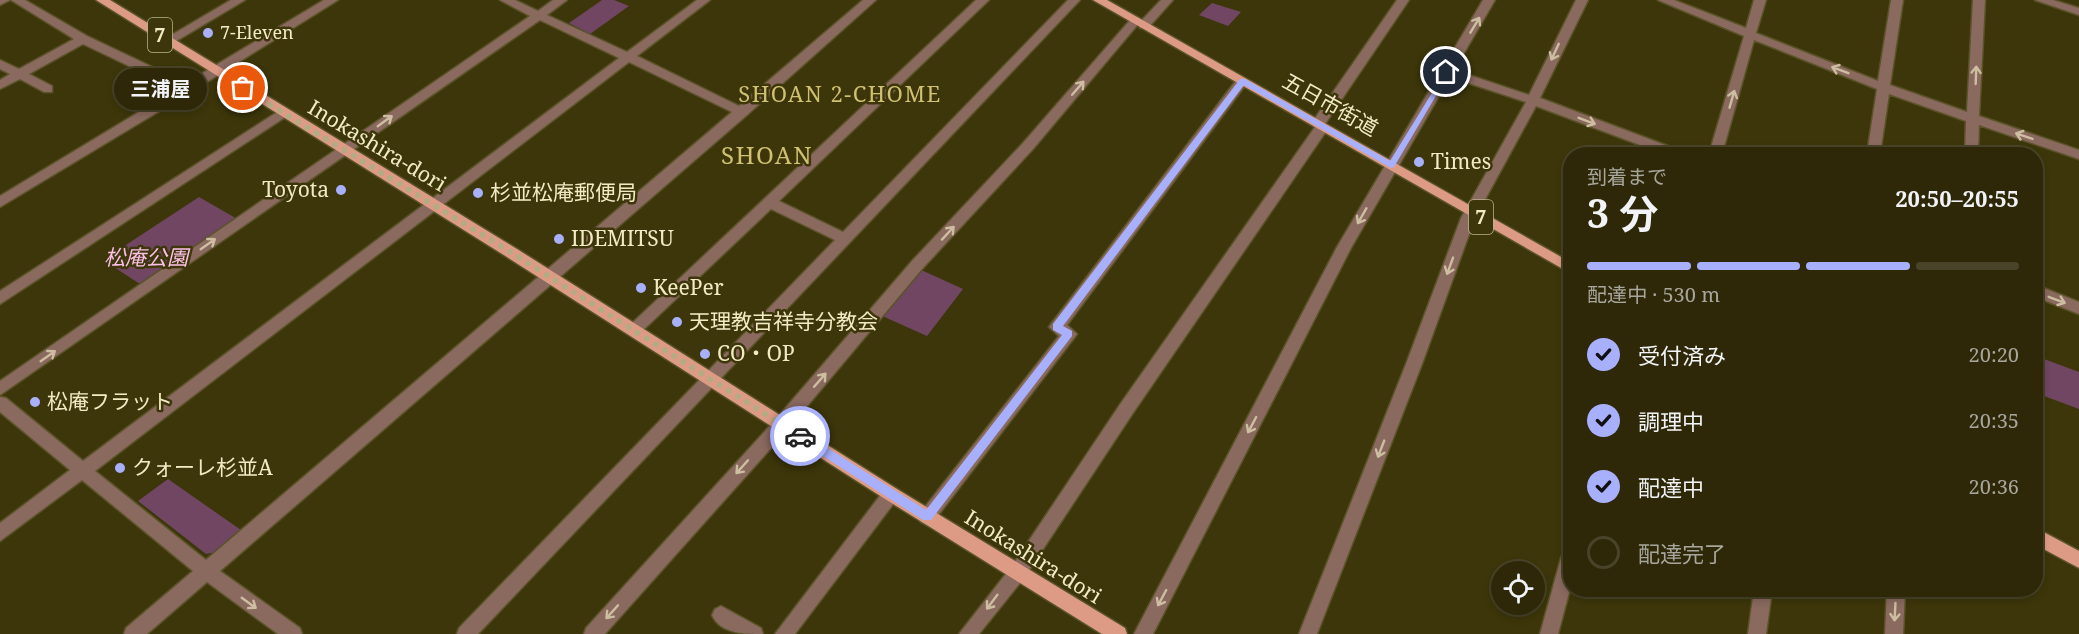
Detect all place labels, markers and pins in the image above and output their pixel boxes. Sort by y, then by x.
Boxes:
place label: 7-Eleven [220,20,294,44]
marker: 7-Eleven [201,26,215,40]
pin [1420,46,1471,97]
pin [217,62,268,113]
callout: 三浦屋 [114,67,207,109]
place label: Times [1431,147,1491,175]
marker: Times [1412,155,1426,169]
place label: Toyota [262,175,329,203]
place label: 杉並松庵郵便局 [490,178,637,206]
marker: Toyota [334,183,348,197]
marker: 杉並松庵郵便局 [471,186,485,200]
place label: IDEMITSU [571,224,674,252]
marker: IDEMITSU [552,232,566,246]
place label: KeePer [653,273,724,301]
marker: KeePer [634,281,648,295]
place label: 天理教吉祥寺分教会 [689,307,878,335]
marker: 天理教吉祥寺分教会 [670,315,684,329]
place label: CO・OP [717,339,795,367]
marker: CO・OP [698,347,712,361]
place label: 松庵フラット [47,387,173,415]
marker: 松庵フラット [28,395,42,409]
place label: クォーレ杉並A [132,453,273,481]
marker: クォーレ杉並A [113,461,127,475]

